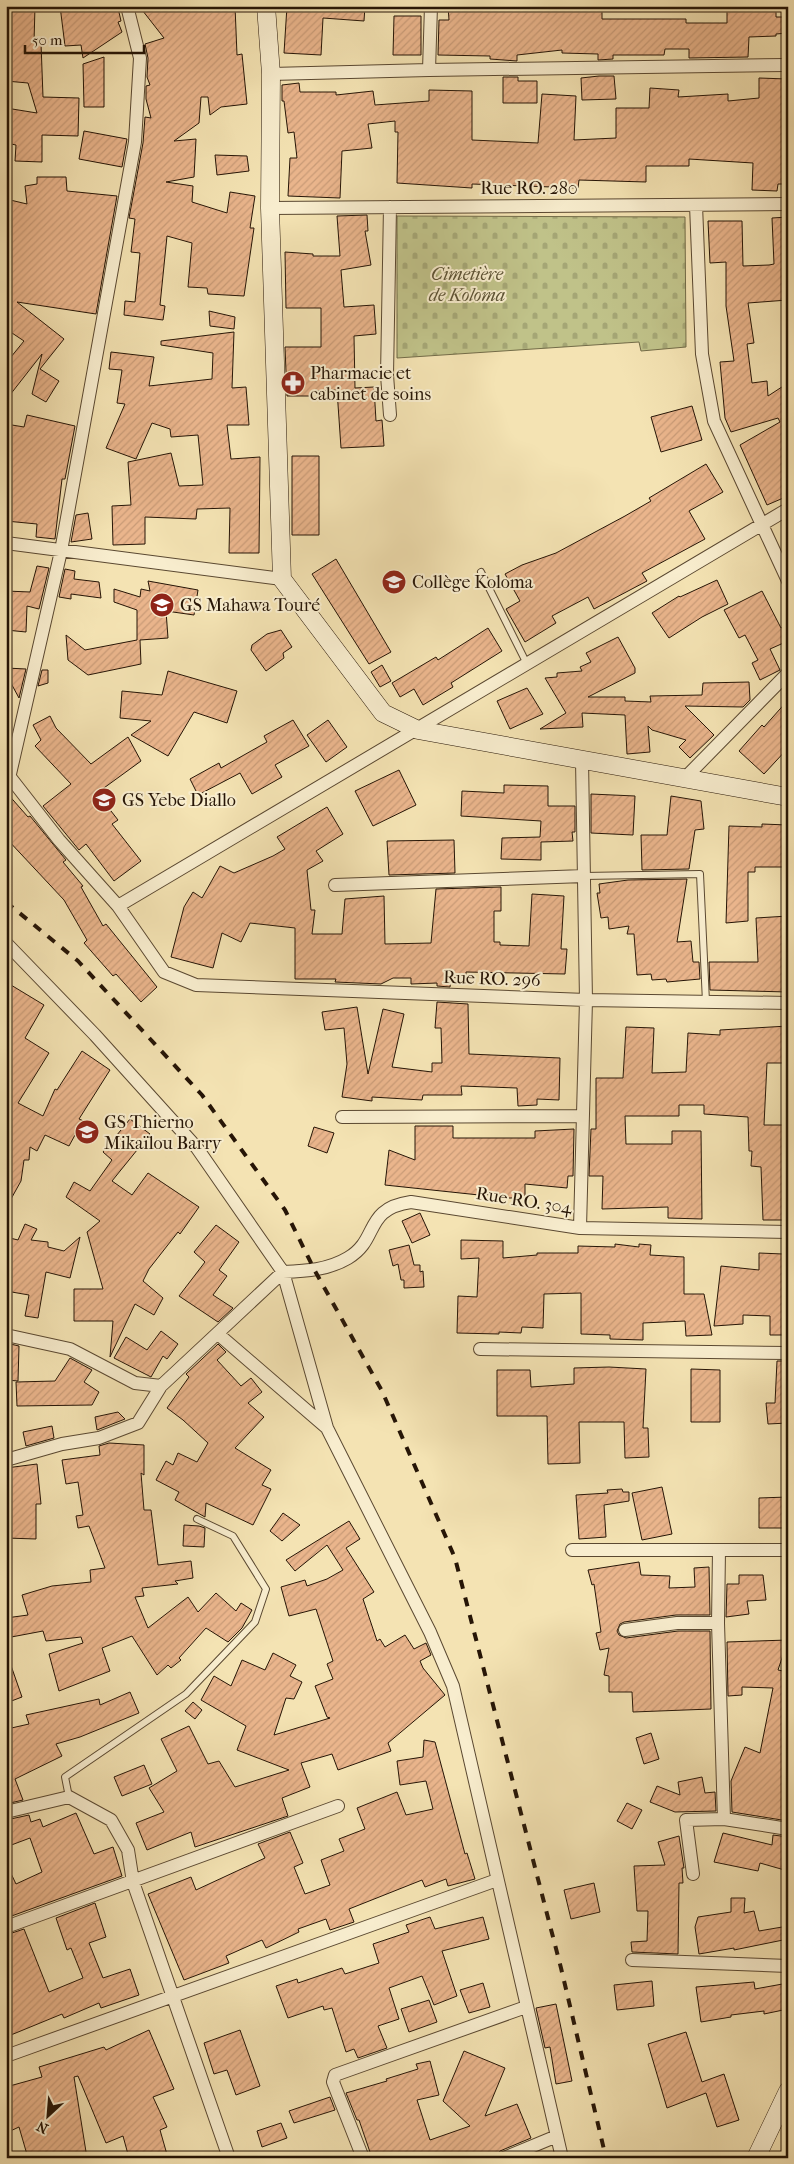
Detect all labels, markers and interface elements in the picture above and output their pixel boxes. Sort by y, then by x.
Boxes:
scale bar [25,22,144,54]
text: 50 m [32,31,63,49]
street label: Rue RO. 280 [480,178,578,199]
park label: Cimetière de Koloma [429,264,505,306]
place label: Pharmacie et cabinet de soins [310,363,431,405]
pharmacy icon: Pharmacie et cabinet de soins [280,370,306,396]
school or university icon: Collège Koloma [381,569,407,595]
place label: Collège Koloma [412,572,534,593]
school or university icon: GS Mahawa Touré [149,592,175,618]
place label: GS Mahawa Touré [180,595,320,616]
school or university icon: GS Yebe Diallo [91,787,117,813]
place label: GS Yebe Diallo [122,790,236,811]
street label: Rue RO. 296 [443,967,541,991]
place label: GS Thierno Mikaïlou Barry [104,1112,223,1154]
school or university icon: GS Thierno Mikaïlou Barry [74,1119,100,1145]
street label: Rue RO. 304 [474,1183,574,1219]
north arrow [22,2092,72,2142]
text: N [34,2117,51,2137]

